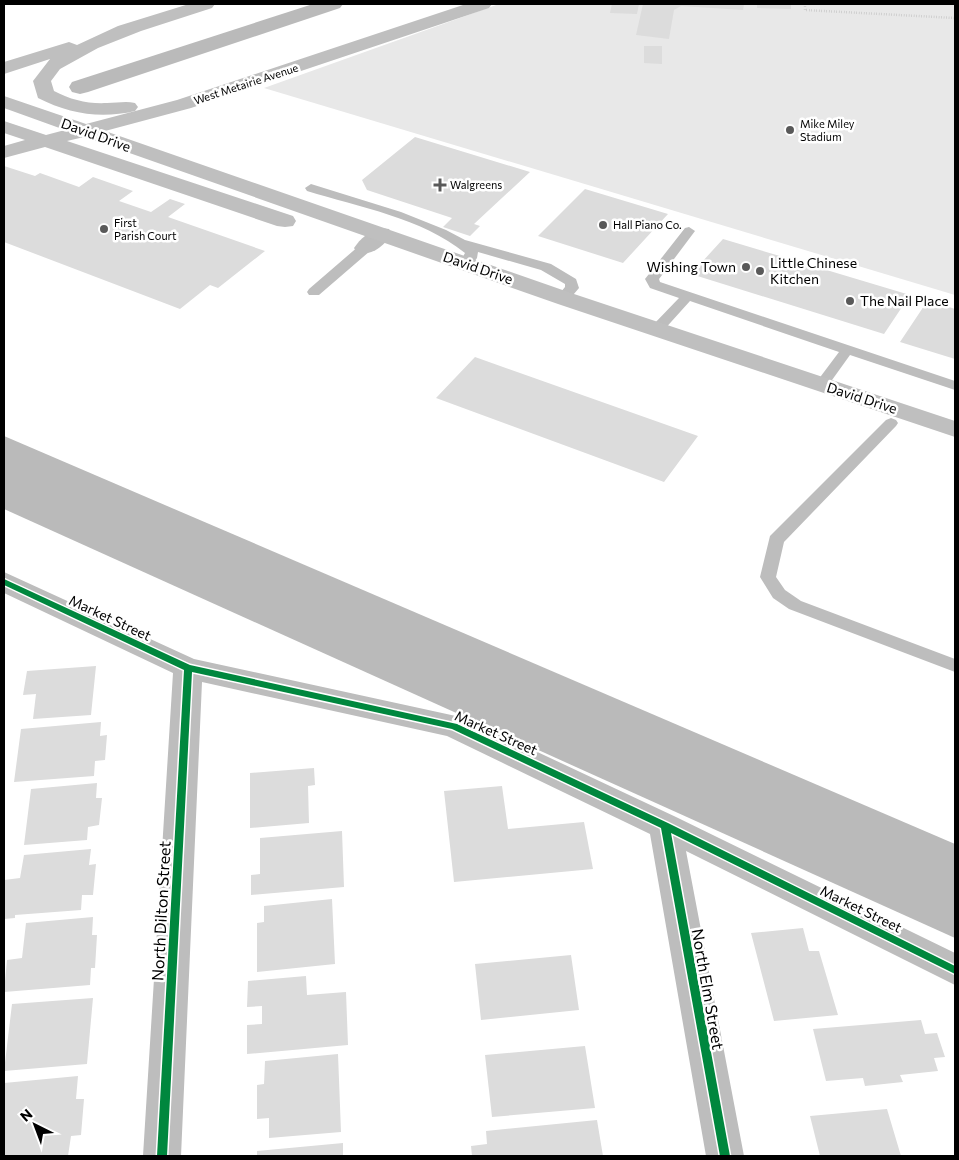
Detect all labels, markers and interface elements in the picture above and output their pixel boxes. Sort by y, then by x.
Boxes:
street label: West Metairie Avenue [192,60,300,107]
street label: David Drive [59,114,133,155]
place label: Mike Miley Stadium [800,117,855,143]
marker: Mike Miley Stadium [784,124,796,136]
place label: Walgreens [450,178,502,191]
marker: Walgreens [434,179,446,191]
place label: First Parish Court [114,216,177,242]
place label: Hall Piano Co. [613,218,682,231]
marker: Hall Piano Co. [597,219,609,231]
marker: First Parish Court [98,223,110,235]
street label: David Drive [441,248,515,287]
place label: Little Chinese Kitchen [770,254,857,287]
place label: Wishing Town [647,258,736,275]
marker: Wishing Town [740,261,752,273]
marker: Little Chinese Kitchen [754,265,766,277]
place label: The Nail Place [860,292,949,309]
marker: The Nail Place [844,295,856,307]
street label: David Drive [825,378,899,417]
street label: Market Street [66,591,154,644]
street label: Market Street [452,707,540,758]
street label: North Dilton Street [147,840,174,981]
street label: Market Street [818,881,905,936]
street label: North Elm Street [688,927,729,1051]
north arrow [10,1100,60,1150]
text: N [16,1105,36,1125]

